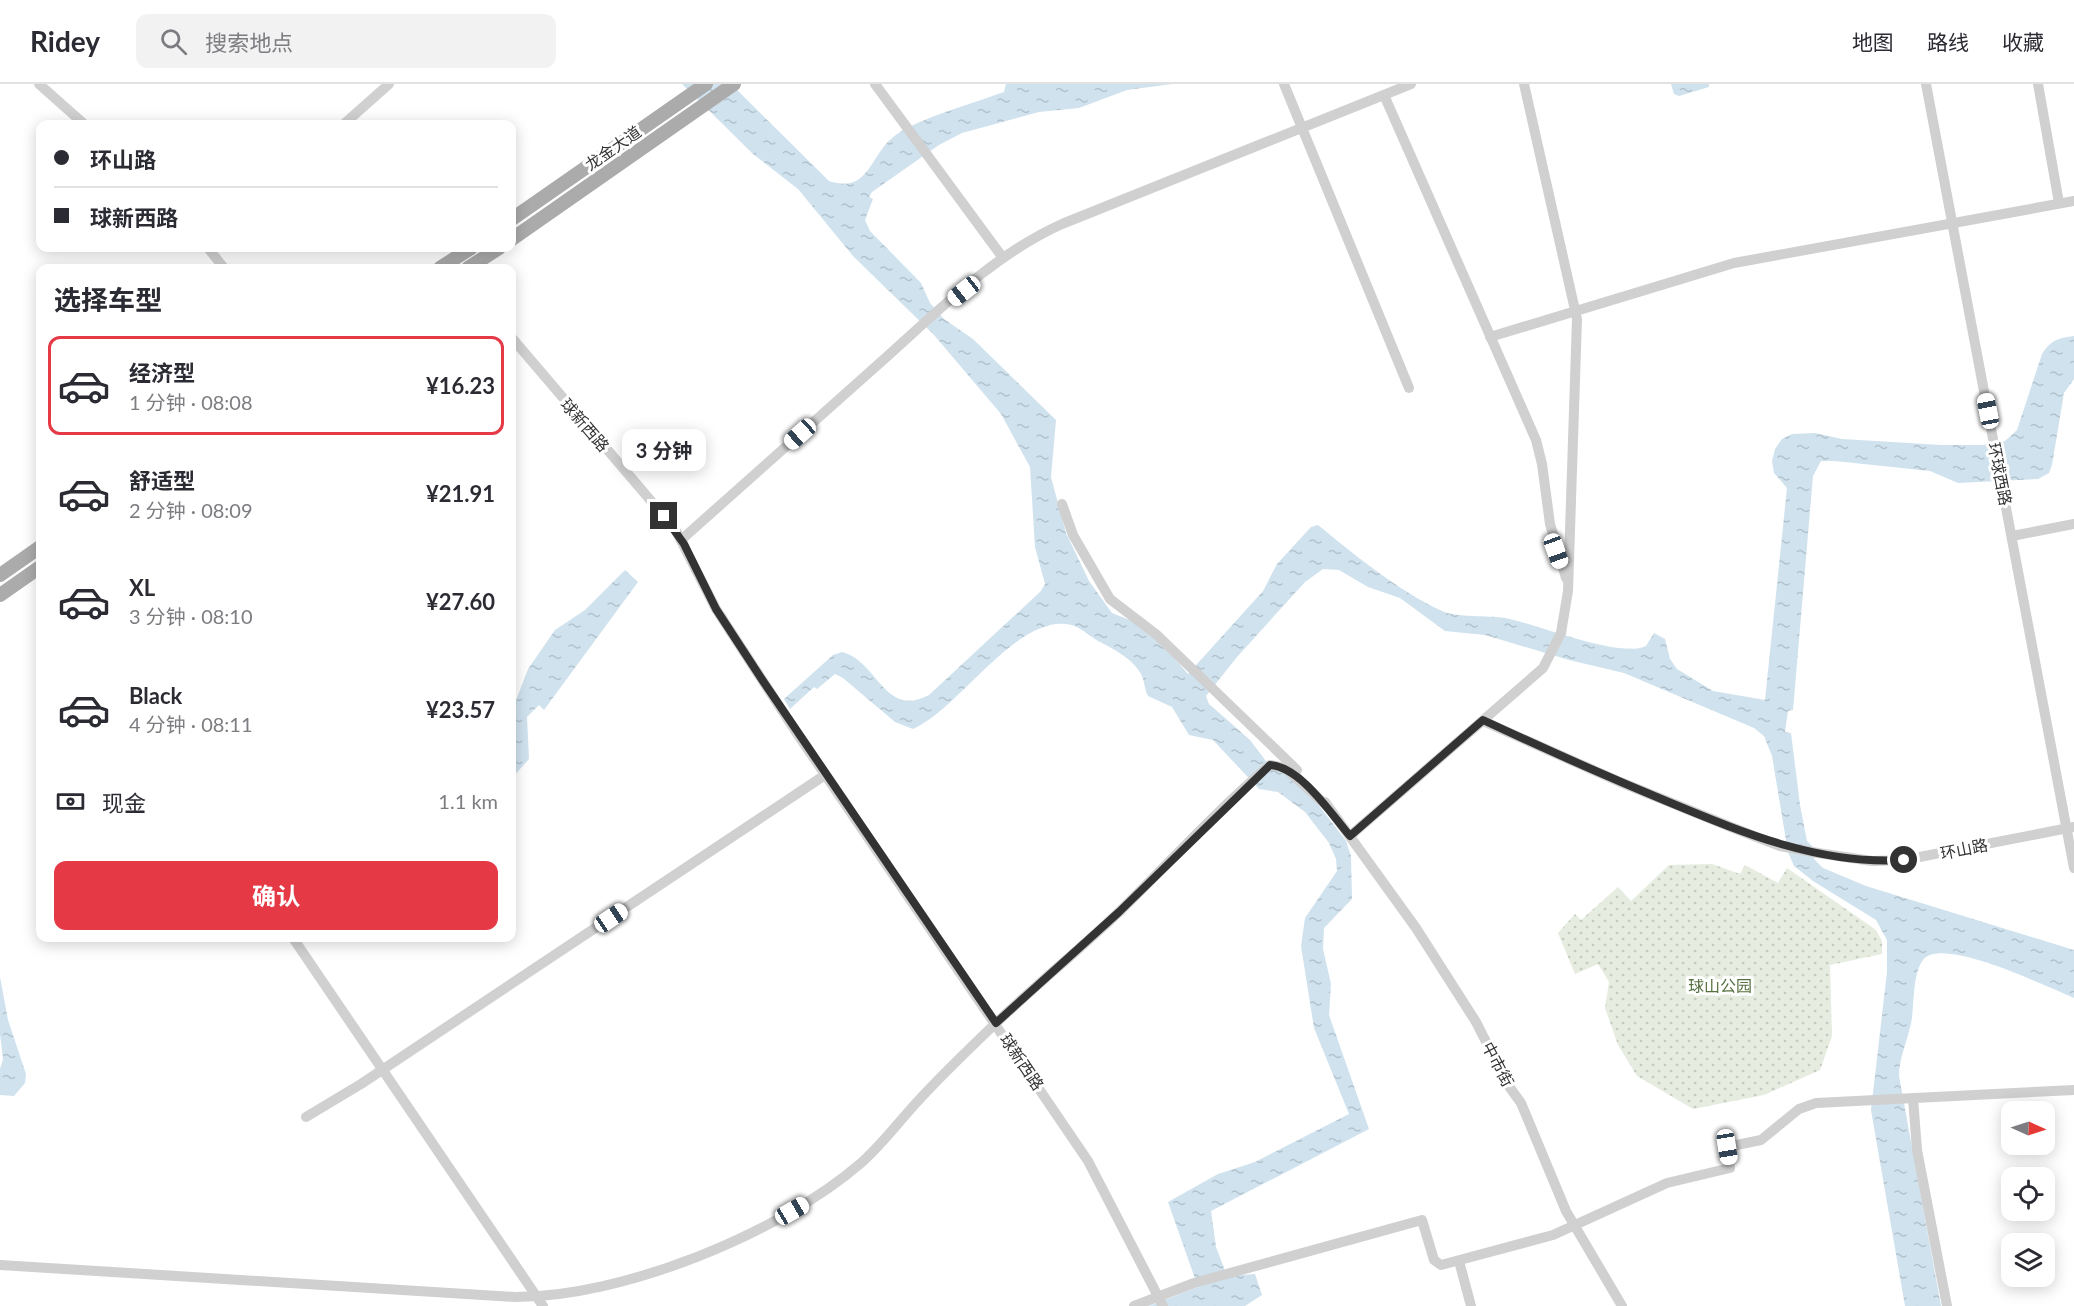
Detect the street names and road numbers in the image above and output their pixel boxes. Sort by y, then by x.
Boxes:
street label: 龙金大道 [581,121,644,174]
street label: 球新西路 [557,394,614,455]
street label: 环球西路 [1985,441,2016,507]
street label: 环山路 [1939,835,1989,862]
street label: 球新西路 [997,1030,1048,1094]
street label: 中市街 [1479,1038,1518,1089]

